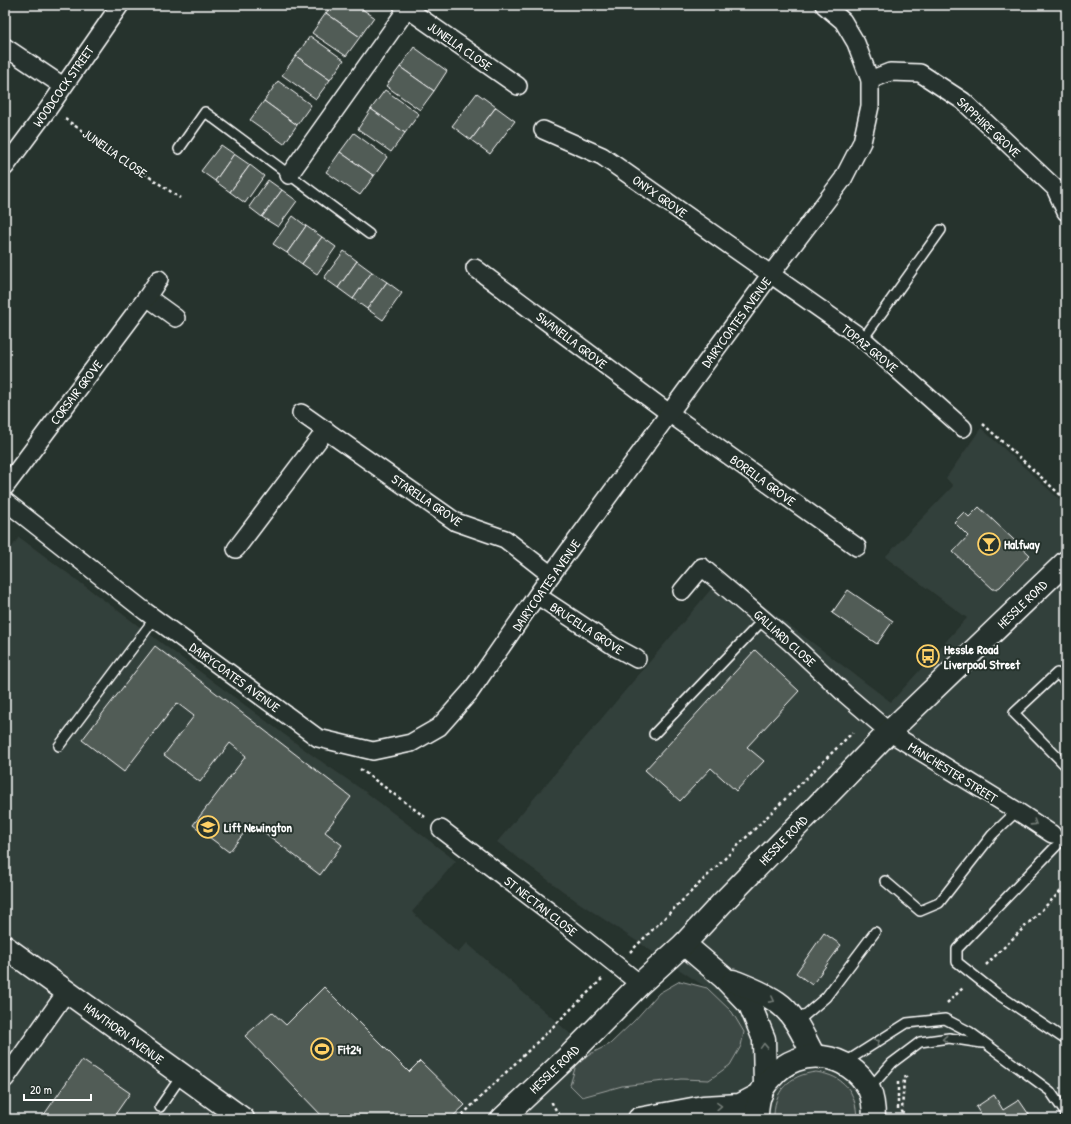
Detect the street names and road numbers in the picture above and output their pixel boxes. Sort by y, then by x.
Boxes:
street label: JUNELLA CLOSE [424,17,496,75]
street label: WOODCOCK STREET [28,41,98,130]
street label: SAPPHIRE GROVE [953,93,1025,161]
street label: JUNELLA CLOSE [79,124,151,182]
street label: ONYX GROVE [629,171,691,222]
street label: DAIRYCOATES AVENUE [697,273,775,371]
street label: SWANELLA GROVE [533,307,611,373]
street label: TOPAZ GROVE [838,320,902,377]
street label: CORSAIR GROVE [46,356,106,428]
street label: BORELLA GROVE [727,450,800,510]
street label: STARELLA GROVE [388,470,466,530]
street label: DAIRYCOATES AVENUE [508,535,584,634]
street label: HESSLE ROAD [993,575,1051,632]
street label: BRUCELLA GROVE [547,598,627,659]
street label: GALLIARD CLOSE [750,605,820,671]
street label: DAIRYCOATES AVENUE [186,638,284,716]
street label: MANCHESTER STREET [905,737,1002,807]
street label: HESSLE ROAD [755,811,812,869]
street label: ST NECTAN CLOSE [501,872,581,940]
street label: HAWTHORN AVENUE [80,998,168,1068]
street label: HESSLE ROAD [525,1040,583,1097]

